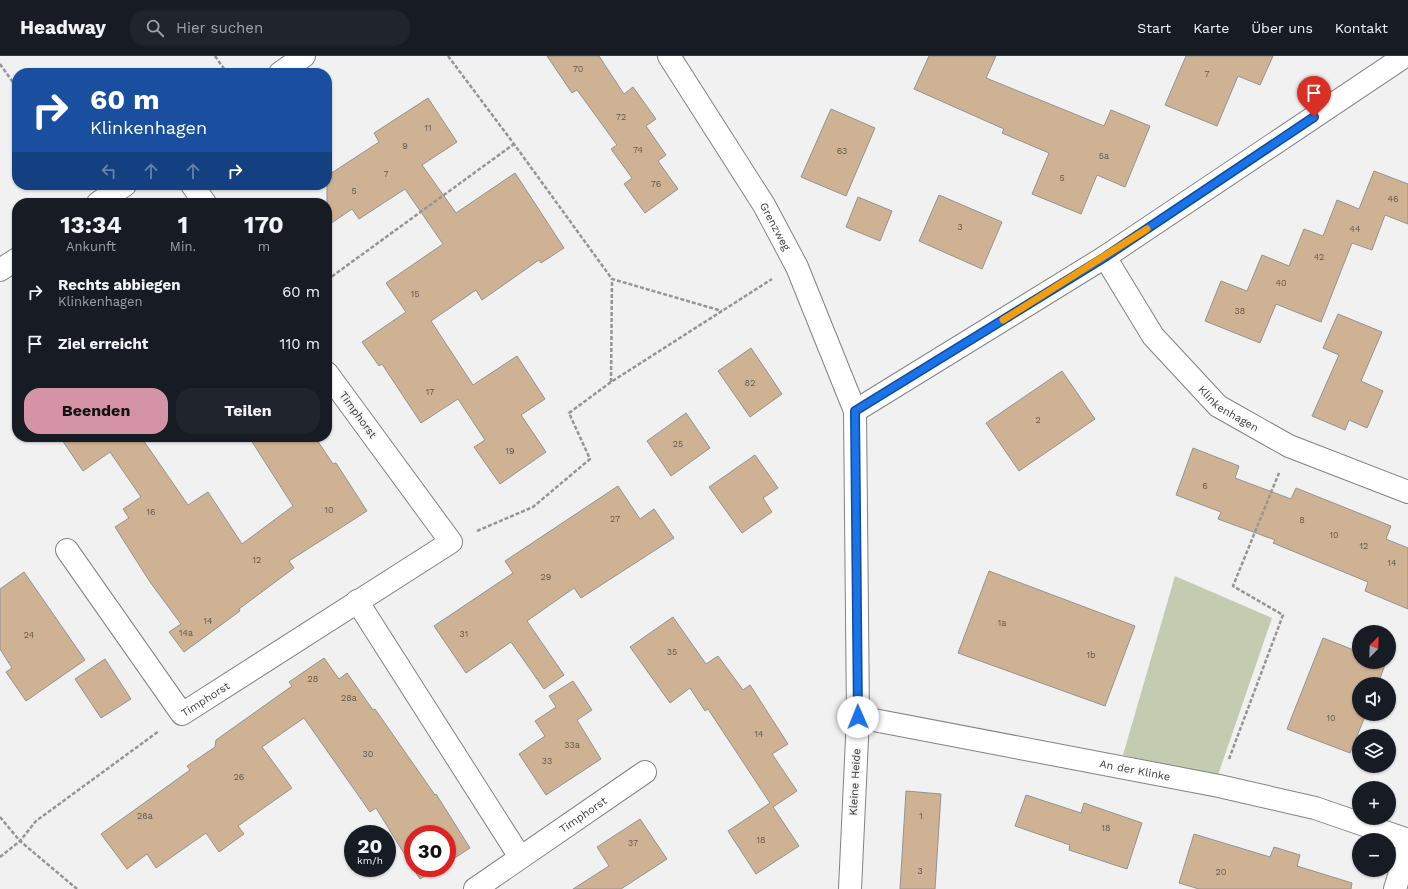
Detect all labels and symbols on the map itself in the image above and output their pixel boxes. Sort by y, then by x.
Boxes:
house number: 70 [573,64,584,74]
house number: 7 [1204,69,1210,79]
pin [1297,76,1331,117]
house number: 72 [616,112,626,122]
house number: 11 [424,123,432,133]
house number: 9 [402,141,408,151]
house number: 74 [633,145,643,155]
house number: 63 [837,146,847,156]
house number: 5a [1099,151,1109,161]
house number: 7 [383,169,389,179]
house number: 5 [1059,173,1065,183]
house number: 76 [651,179,661,189]
house number: 5 [351,186,357,196]
house number: 46 [1388,194,1398,204]
street label: Grenzweg [757,200,794,253]
house number: 3 [957,222,963,232]
house number: 44 [1350,224,1361,234]
house number: 42 [1314,252,1324,262]
house number: 40 [1275,278,1287,288]
house number: 15 [411,289,419,299]
house number: 38 [1235,306,1245,316]
house number: 82 [745,378,755,388]
street label: Klinkenhagen [1196,383,1261,434]
house number: 17 [426,387,434,397]
street label: Timphorst [337,389,380,441]
house number: 2 [1035,415,1041,425]
house number: 25 [673,439,683,449]
house number: 19 [505,446,515,456]
house number: 6 [1202,481,1208,491]
house number: 10 [324,505,334,515]
house number: 16 [147,507,155,517]
house number: 27 [610,514,620,524]
house number: 8 [1299,515,1305,525]
house number: 10 [1329,530,1339,540]
house number: 12 [1360,541,1368,551]
house number: 12 [253,555,261,565]
house number: 14 [1387,558,1397,568]
house number: 29 [541,572,551,582]
house number: 14 [203,616,213,626]
house number: 1a [998,618,1006,628]
north arrow [1352,625,1396,669]
house number: 14a [179,628,193,638]
house number: 31 [460,629,468,639]
house number: 24 [24,630,35,640]
house number: 35 [667,647,677,657]
house number: 1b [1086,650,1096,660]
house number: 28 [308,674,318,684]
street label: Timphorst [179,679,232,719]
house number: 28a [341,693,357,703]
position arrow [837,696,879,738]
house number: 10 [1326,713,1336,723]
house number: 14 [754,729,764,739]
house number: 33a [564,740,580,750]
street label: Kleine Heide [847,748,863,816]
house number: 30 [363,749,374,759]
house number: 33 [542,756,552,766]
street label: An der Klinke [1098,757,1172,783]
house number: 26 [234,772,244,782]
street label: Timphorst [557,794,610,836]
house number: 26a [137,811,153,821]
house number: 1 [919,811,923,821]
house number: 18 [1101,823,1111,833]
speed limit sign: 30 [404,825,456,877]
house number: 18 [756,835,766,845]
house number: 37 [628,838,638,848]
house number: 3 [917,866,923,876]
house number: 20 [1216,867,1227,877]

